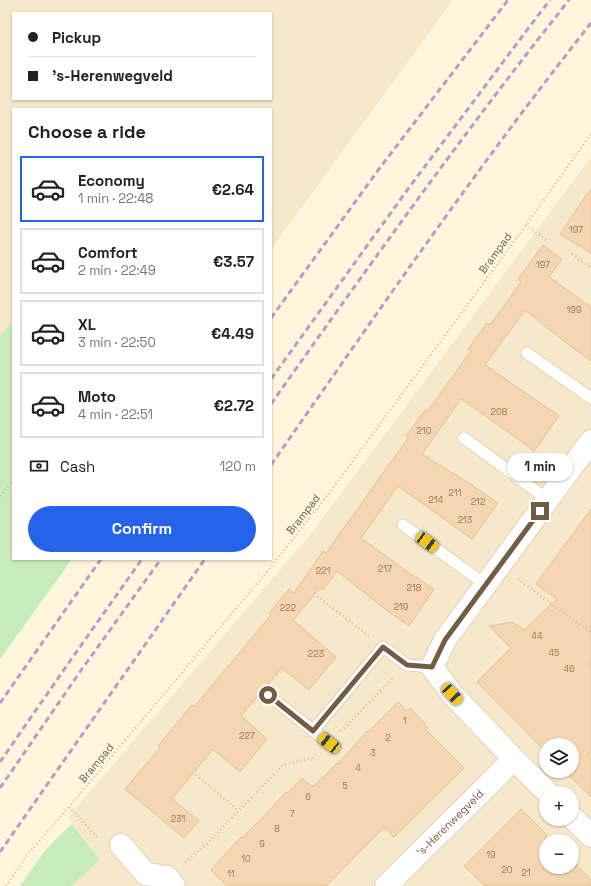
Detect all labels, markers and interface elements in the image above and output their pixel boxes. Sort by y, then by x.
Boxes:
text: Pickup [52,28,101,47]
text: 's-Herenwegveld [52,66,173,85]
text: Choose a ride [28,120,146,143]
icon: car [30,171,66,207]
text: Economy [78,171,145,190]
text: €2.64 [212,180,254,199]
text: 1 min · 22:48 [78,190,153,207]
house number: 197 [569,224,583,236]
street label: Brampad [475,230,515,276]
icon: car [30,243,66,279]
text: Comfort [78,243,138,262]
text: €3.57 [213,252,254,271]
house number: 197 [536,259,550,271]
text: 2 min · 22:49 [78,262,156,279]
house number: 199 [567,304,581,316]
icon: car [30,315,66,351]
text: XL [78,315,96,334]
text: €4.49 [211,324,254,343]
text: 3 min · 22:50 [78,334,156,351]
icon: car [30,387,66,423]
text: Moto [78,387,116,406]
text: €2.72 [214,396,254,415]
text: 4 min · 22:51 [78,406,153,423]
house number: 208 [491,406,508,418]
house number: 210 [417,425,432,437]
callout: 1 min [507,453,573,481]
icon: cash [28,455,50,477]
text: Cash [60,457,95,476]
text: 120 m [220,458,256,475]
text: 1 min [524,458,556,475]
house number: 211 [449,487,462,499]
street label: Brampad [283,491,323,537]
house number: 214 [429,494,444,506]
house number: 212 [471,496,485,508]
route end [531,502,549,520]
button: Confirm [28,506,256,552]
house number: 213 [458,514,472,526]
car [414,530,440,554]
house number: 217 [378,563,392,575]
house number: 221 [316,565,331,577]
house number: 218 [407,582,422,594]
house number: 219 [394,601,408,613]
house number: 222 [280,602,296,614]
house number: 44 [531,630,543,642]
house number: 45 [548,647,560,659]
house number: 223 [308,648,324,660]
house number: 46 [563,663,575,675]
car [439,681,465,707]
route start [259,686,277,704]
house number: 1 [403,715,407,727]
house number: 227 [239,730,255,742]
car [316,731,342,755]
house number: 2 [385,732,391,744]
map controls [539,738,579,874]
button: layers [539,738,579,778]
street label: Brampad [75,740,117,786]
house number: 3 [370,747,376,759]
house number: 4 [355,762,361,774]
house number: 5 [342,780,348,792]
street label: 's-Herenwegveld [413,786,486,859]
button: + [539,786,579,826]
house number: 6 [305,791,311,803]
house number: 7 [289,808,295,820]
house number: 231 [171,813,185,825]
house number: 8 [274,823,280,835]
button: − [539,834,579,874]
house number: 9 [259,838,265,850]
house number: 19 [486,849,496,861]
house number: 10 [241,853,251,865]
house number: 20 [501,864,513,876]
house number: 21 [521,867,531,879]
house number: 11 [227,868,235,880]

